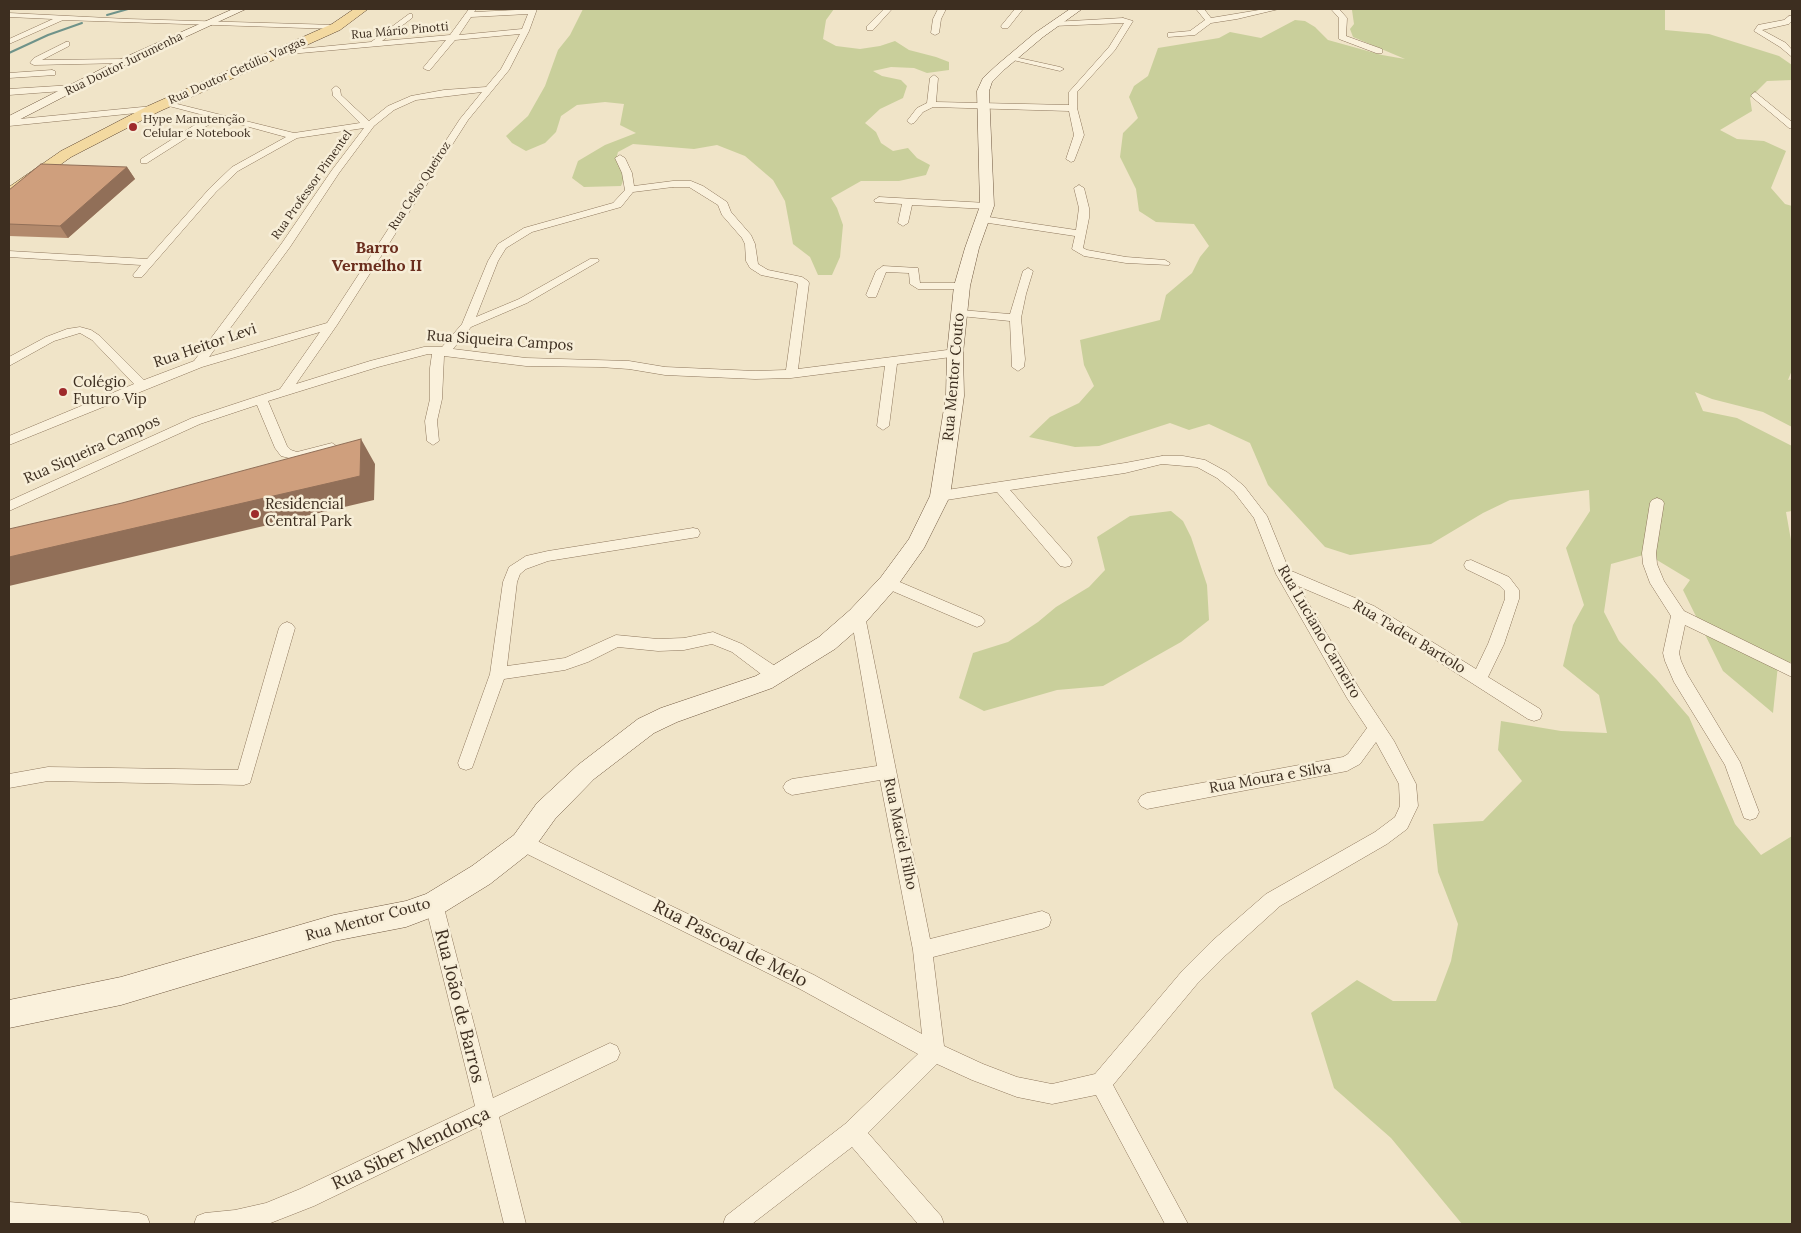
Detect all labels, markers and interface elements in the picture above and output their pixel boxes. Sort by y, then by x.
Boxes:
street label: Rua Mário Pinotti [351,20,449,42]
street label: Rua Doutor Jurumenha [63,29,185,99]
street label: Rua Doutor Getúlio Vargas [166,34,308,108]
place label: Hype Manutenção Celular e Notebook [143,113,250,141]
marker: Hype Manutenção Celular e Notebook [127,121,139,133]
street label: Rua Professor Pimentel [269,128,355,242]
street label: Rua Celso Queiroz [386,139,454,233]
district label: Barro Vermelho II [332,238,422,276]
street label: Rua Mentor Couto [939,312,969,442]
street label: Rua Heitor Levi [151,320,259,372]
street label: Rua Siqueira Campos [426,327,574,355]
place label: Colégio Futuro Vip [73,374,147,409]
marker: Colégio Futuro Vip [57,386,69,398]
street label: Rua Siqueira Campos [21,412,163,488]
place label: Residencial Central Park [265,496,352,531]
marker: Residencial Central Park [249,508,261,520]
street label: Rua Luciano Carneiro [1274,562,1364,702]
street label: Rua Tadeu Bartolo [1349,596,1469,678]
street label: Rua Moura e Silva [1208,758,1332,798]
street label: Rua Maciel Filho [879,776,921,892]
street label: Rua Mentor Couto [304,895,432,945]
street label: Rua Pascoal de Melo [649,896,811,992]
street label: Rua João de Barros [429,927,489,1085]
street label: Rua Siber Mendonça [328,1103,494,1195]

